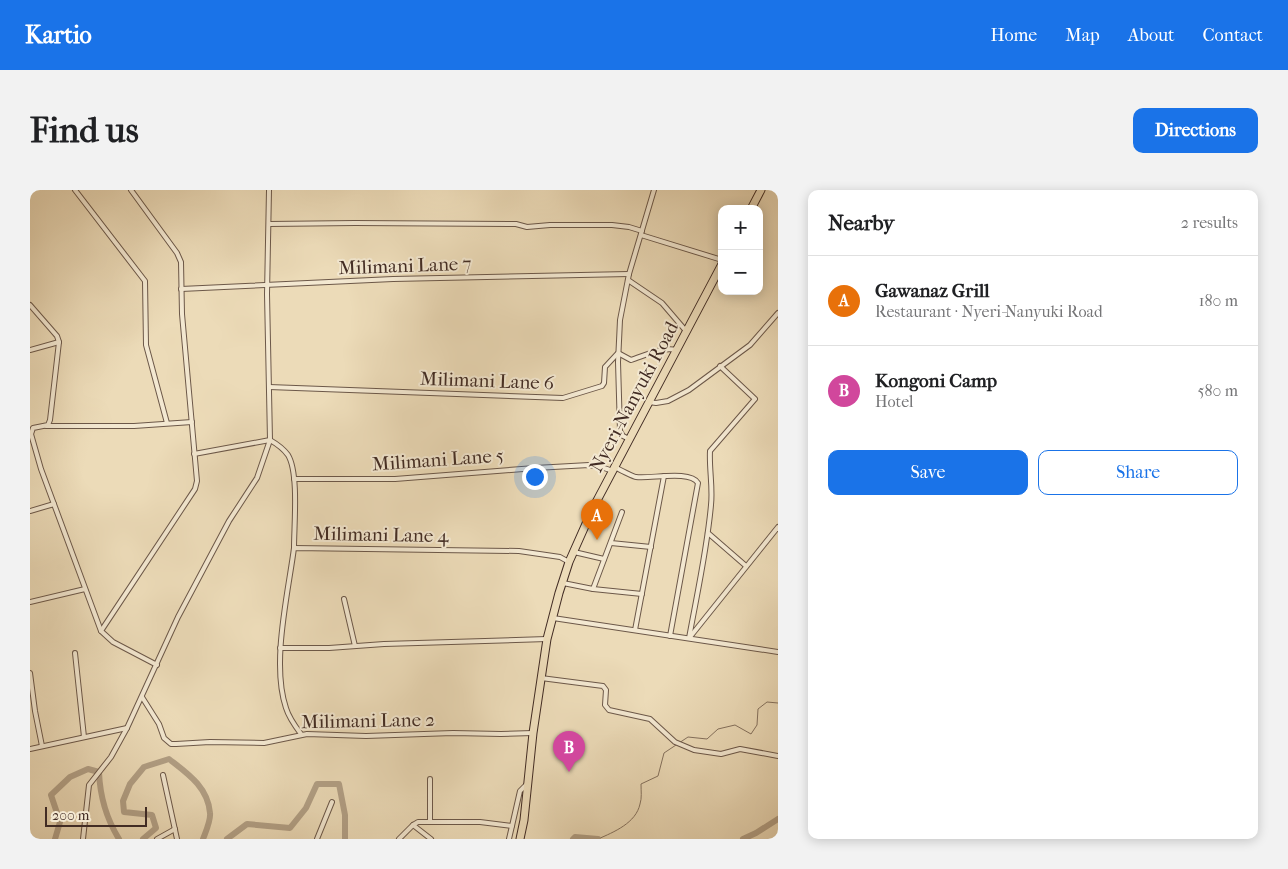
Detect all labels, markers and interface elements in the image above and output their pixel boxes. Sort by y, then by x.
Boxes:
text: Kartio [25,21,92,49]
text: Home [990,25,1037,46]
text: Map [1065,25,1100,46]
text: About [1128,25,1174,46]
text: Contact [1202,25,1263,46]
button: Directions [1133,108,1258,153]
text: Find us [30,110,139,151]
map controls [718,205,763,295]
button: + [718,205,763,250]
text: Nearby [828,211,894,235]
text: 2 results [1181,213,1238,232]
button: − [718,250,763,295]
street label: Milimani Lane 7 [338,253,472,279]
text: Gawanaz Grill [875,280,990,302]
text: A [839,291,849,310]
text: 180 m [1199,291,1238,310]
text: Restaurant · Nyeri-Nanyuki Road [875,302,1103,321]
street label: Nyeri-Nanyuki Road [585,317,683,476]
street label: Milimani Lane 6 [420,368,555,394]
text: Kongoni Camp [875,370,997,392]
text: B [839,381,849,400]
text: 580 m [1197,381,1238,400]
text: Hotel [875,392,913,411]
street label: Milimani Lane 5 [371,444,505,476]
button: Save [828,450,1028,495]
button: Share [1038,450,1238,495]
your location [522,464,548,490]
pin: A [581,499,613,540]
street label: Milimani Lane 4 [313,523,450,547]
street label: Milimani Lane 2 [301,709,435,733]
pin: B [553,731,585,772]
scale bar [45,804,148,827]
text: 200 m [52,807,89,824]

